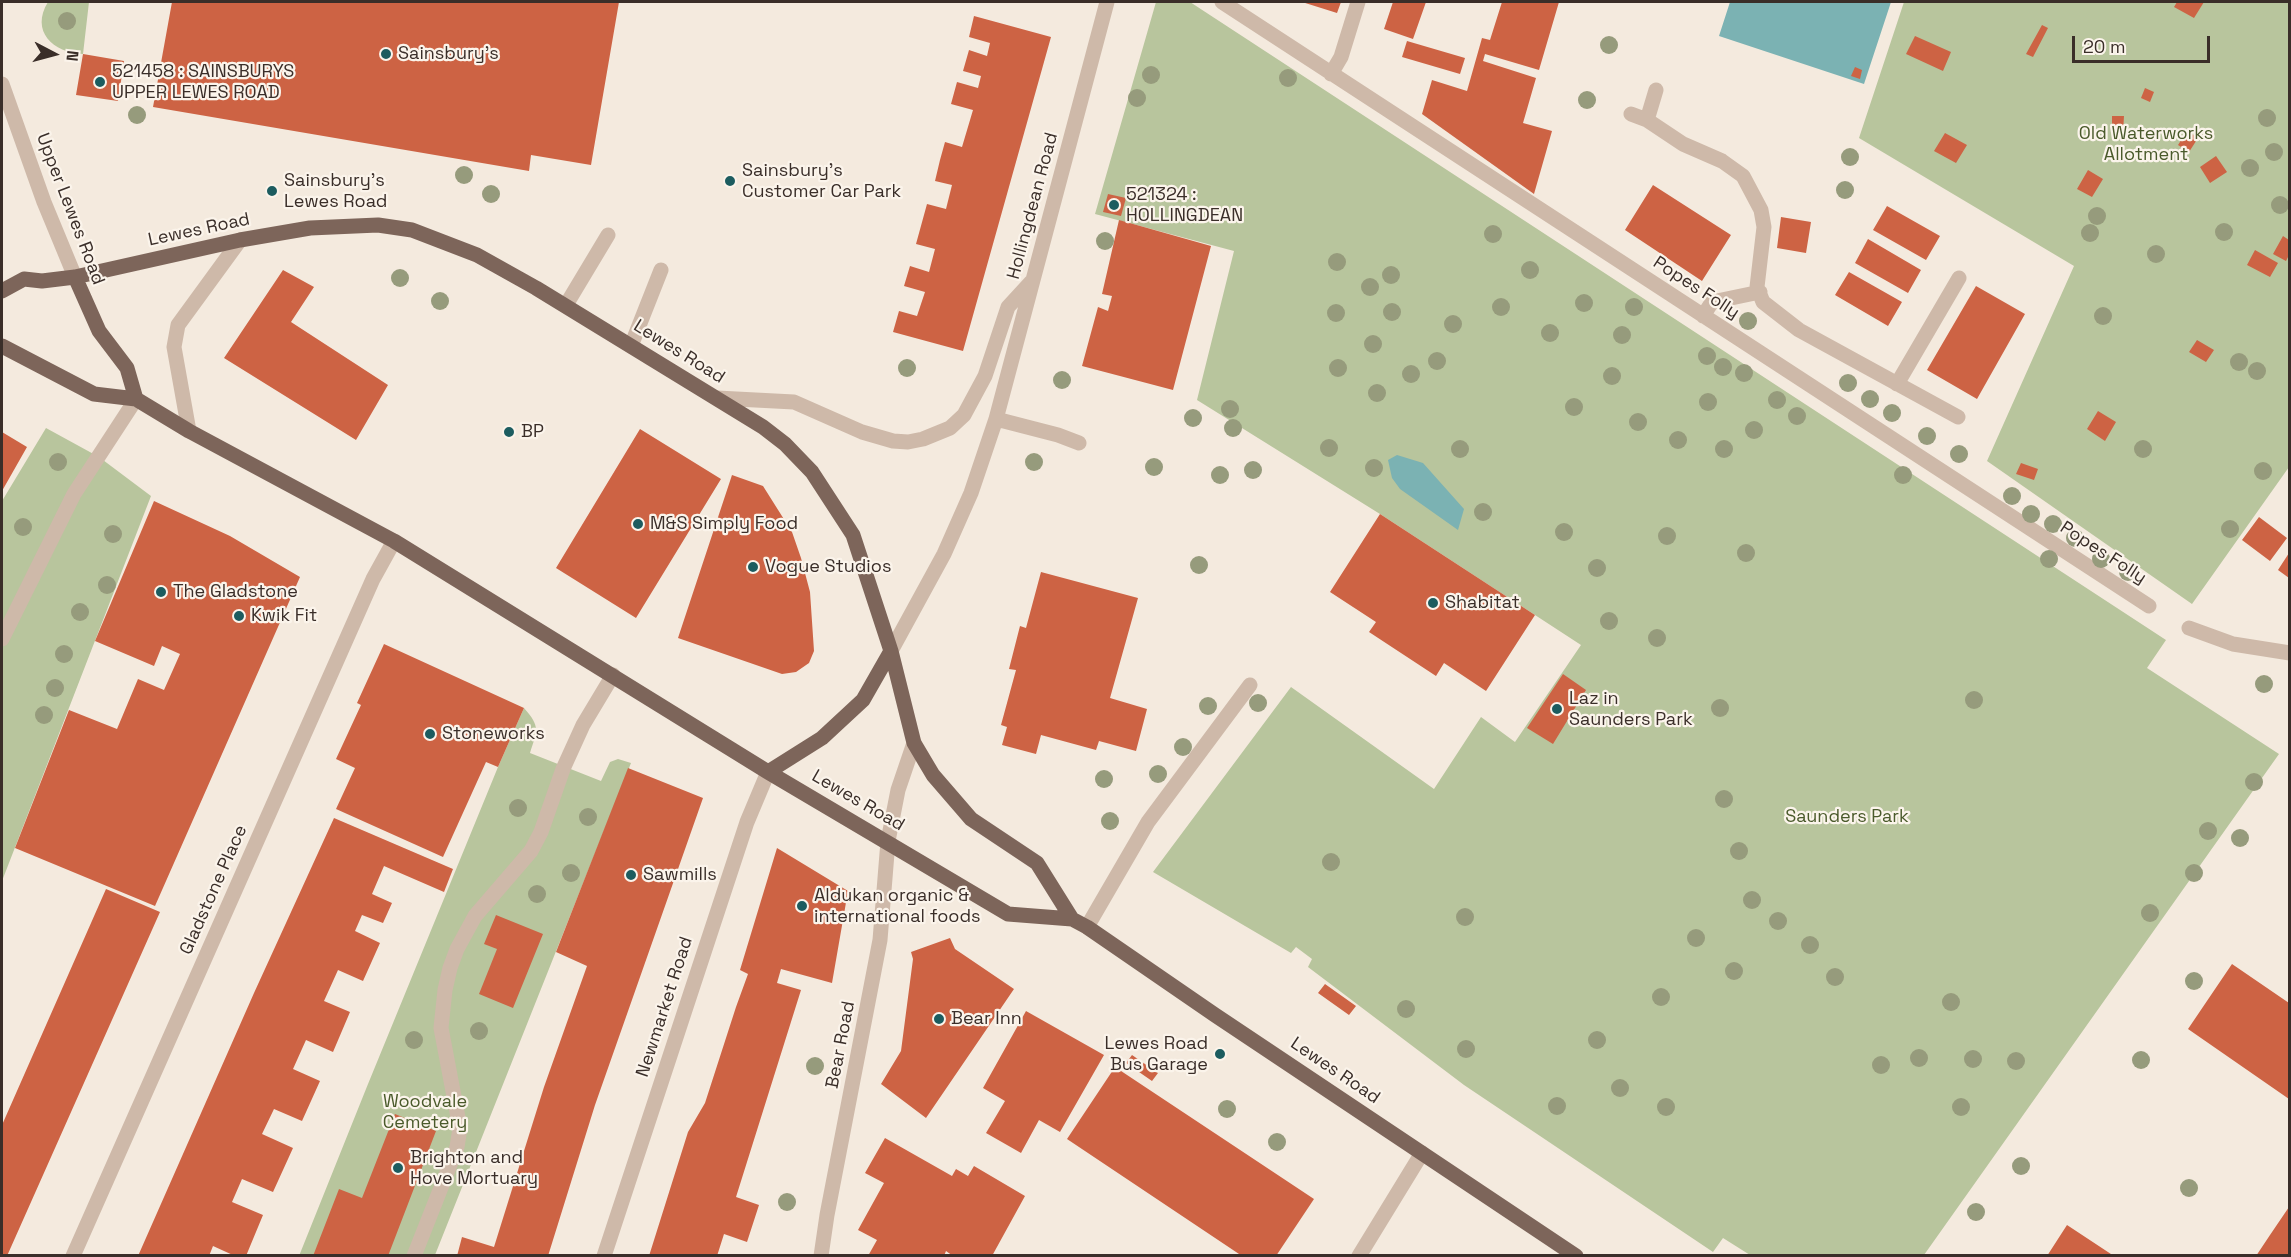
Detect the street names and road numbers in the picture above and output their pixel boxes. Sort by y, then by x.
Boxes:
street label: Upper Lewes Road [31,130,109,288]
street label: Hollingdean Road [1003,130,1063,282]
street label: Lewes Road [146,209,252,251]
street label: Popes Folly [1649,252,1743,324]
street label: Lewes Road [629,315,729,389]
street label: Popes Folly [2056,517,2150,589]
street label: Lewes Road [808,766,908,836]
street label: Gladstone Place [176,822,252,958]
street label: Newmarket Road [632,934,698,1080]
street label: Bear Road [822,1000,860,1090]
street label: Lewes Road [1286,1033,1384,1109]

